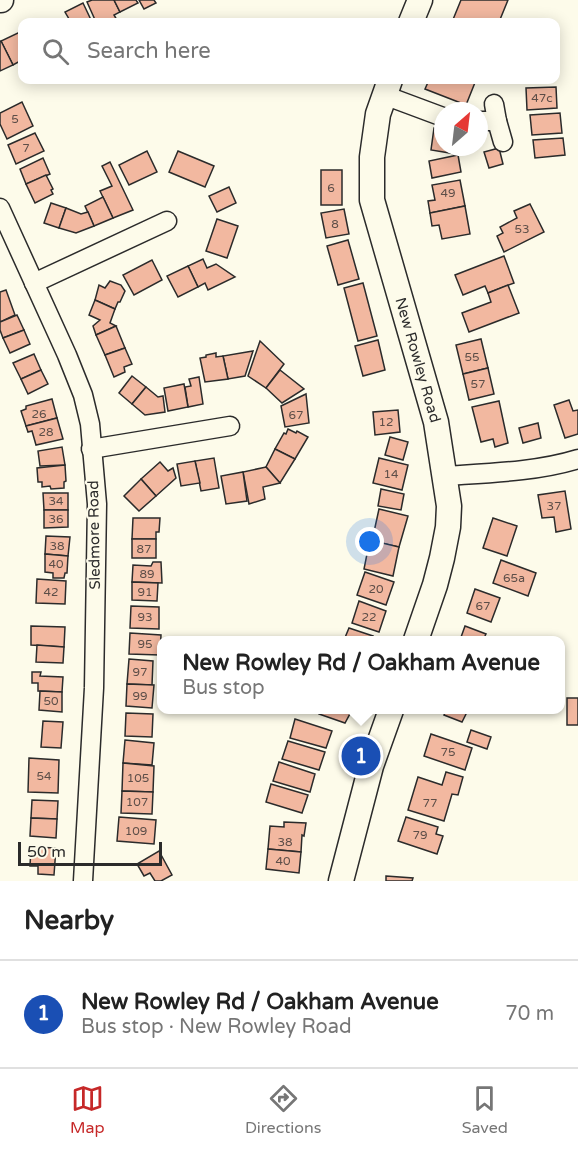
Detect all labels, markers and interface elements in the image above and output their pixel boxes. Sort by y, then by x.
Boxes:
search box [18,18,560,84]
icon: search [39,35,72,68]
text: Search here [87,38,211,64]
house number: 47c [531,91,553,105]
north arrow [434,102,488,156]
house number: 5 [11,112,19,126]
house number: 7 [22,141,30,155]
house number: 6 [327,181,335,195]
house number: 49 [440,186,456,200]
house number: 8 [331,217,339,231]
house number: 53 [514,222,530,236]
street label: New Rowley Road [392,295,444,425]
house number: 55 [464,350,480,364]
house number: 57 [470,377,486,391]
house number: 26 [31,407,47,421]
house number: 67 [288,408,304,422]
house number: 12 [378,415,394,429]
house number: 28 [38,425,54,439]
house number: 14 [383,467,399,481]
street label: Sledmore Road [84,480,104,590]
house number: 34 [48,494,64,508]
house number: 37 [546,499,562,513]
house number: 36 [48,512,64,526]
your location [355,527,384,556]
house number: 38 [49,539,65,553]
house number: 87 [136,542,152,556]
house number: 40 [48,557,64,571]
house number: 89 [139,567,155,581]
house number: 65a [503,571,525,585]
house number: 20 [368,582,384,596]
house number: 42 [43,585,59,599]
house number: 91 [137,585,153,599]
house number: 67 [475,599,491,613]
house number: 93 [137,610,153,624]
house number: 22 [361,610,377,624]
popup [157,636,565,714]
house number: 95 [137,637,153,651]
text: New Rowley Rd / Oakham Avenue [182,650,540,676]
house number: 97 [132,665,148,679]
text: Bus stop [182,676,265,700]
house number: 99 [132,689,148,703]
house number: 50 [43,694,59,708]
pin: 1 [342,734,380,778]
house number: 75 [440,745,456,759]
house number: 54 [36,769,52,783]
house number: 105 [127,771,149,785]
house number: 107 [126,795,148,809]
house number: 77 [422,796,438,810]
house number: 109 [125,824,147,838]
house number: 79 [412,828,428,842]
house number: 38 [277,835,293,849]
scale bar [18,839,162,866]
text: 50 m [27,842,66,862]
house number: 40 [275,854,291,868]
text: Nearby [24,905,114,936]
text: New Rowley Rd / Oakham Avenue [81,989,439,1015]
text: 1 [37,1002,50,1026]
text: 70 m [505,1002,554,1026]
text: Bus stop · New Rowley Road [81,1015,352,1039]
tab: Map [70,1082,105,1138]
tab: Directions [245,1082,321,1138]
tab: Saved [462,1082,508,1138]

